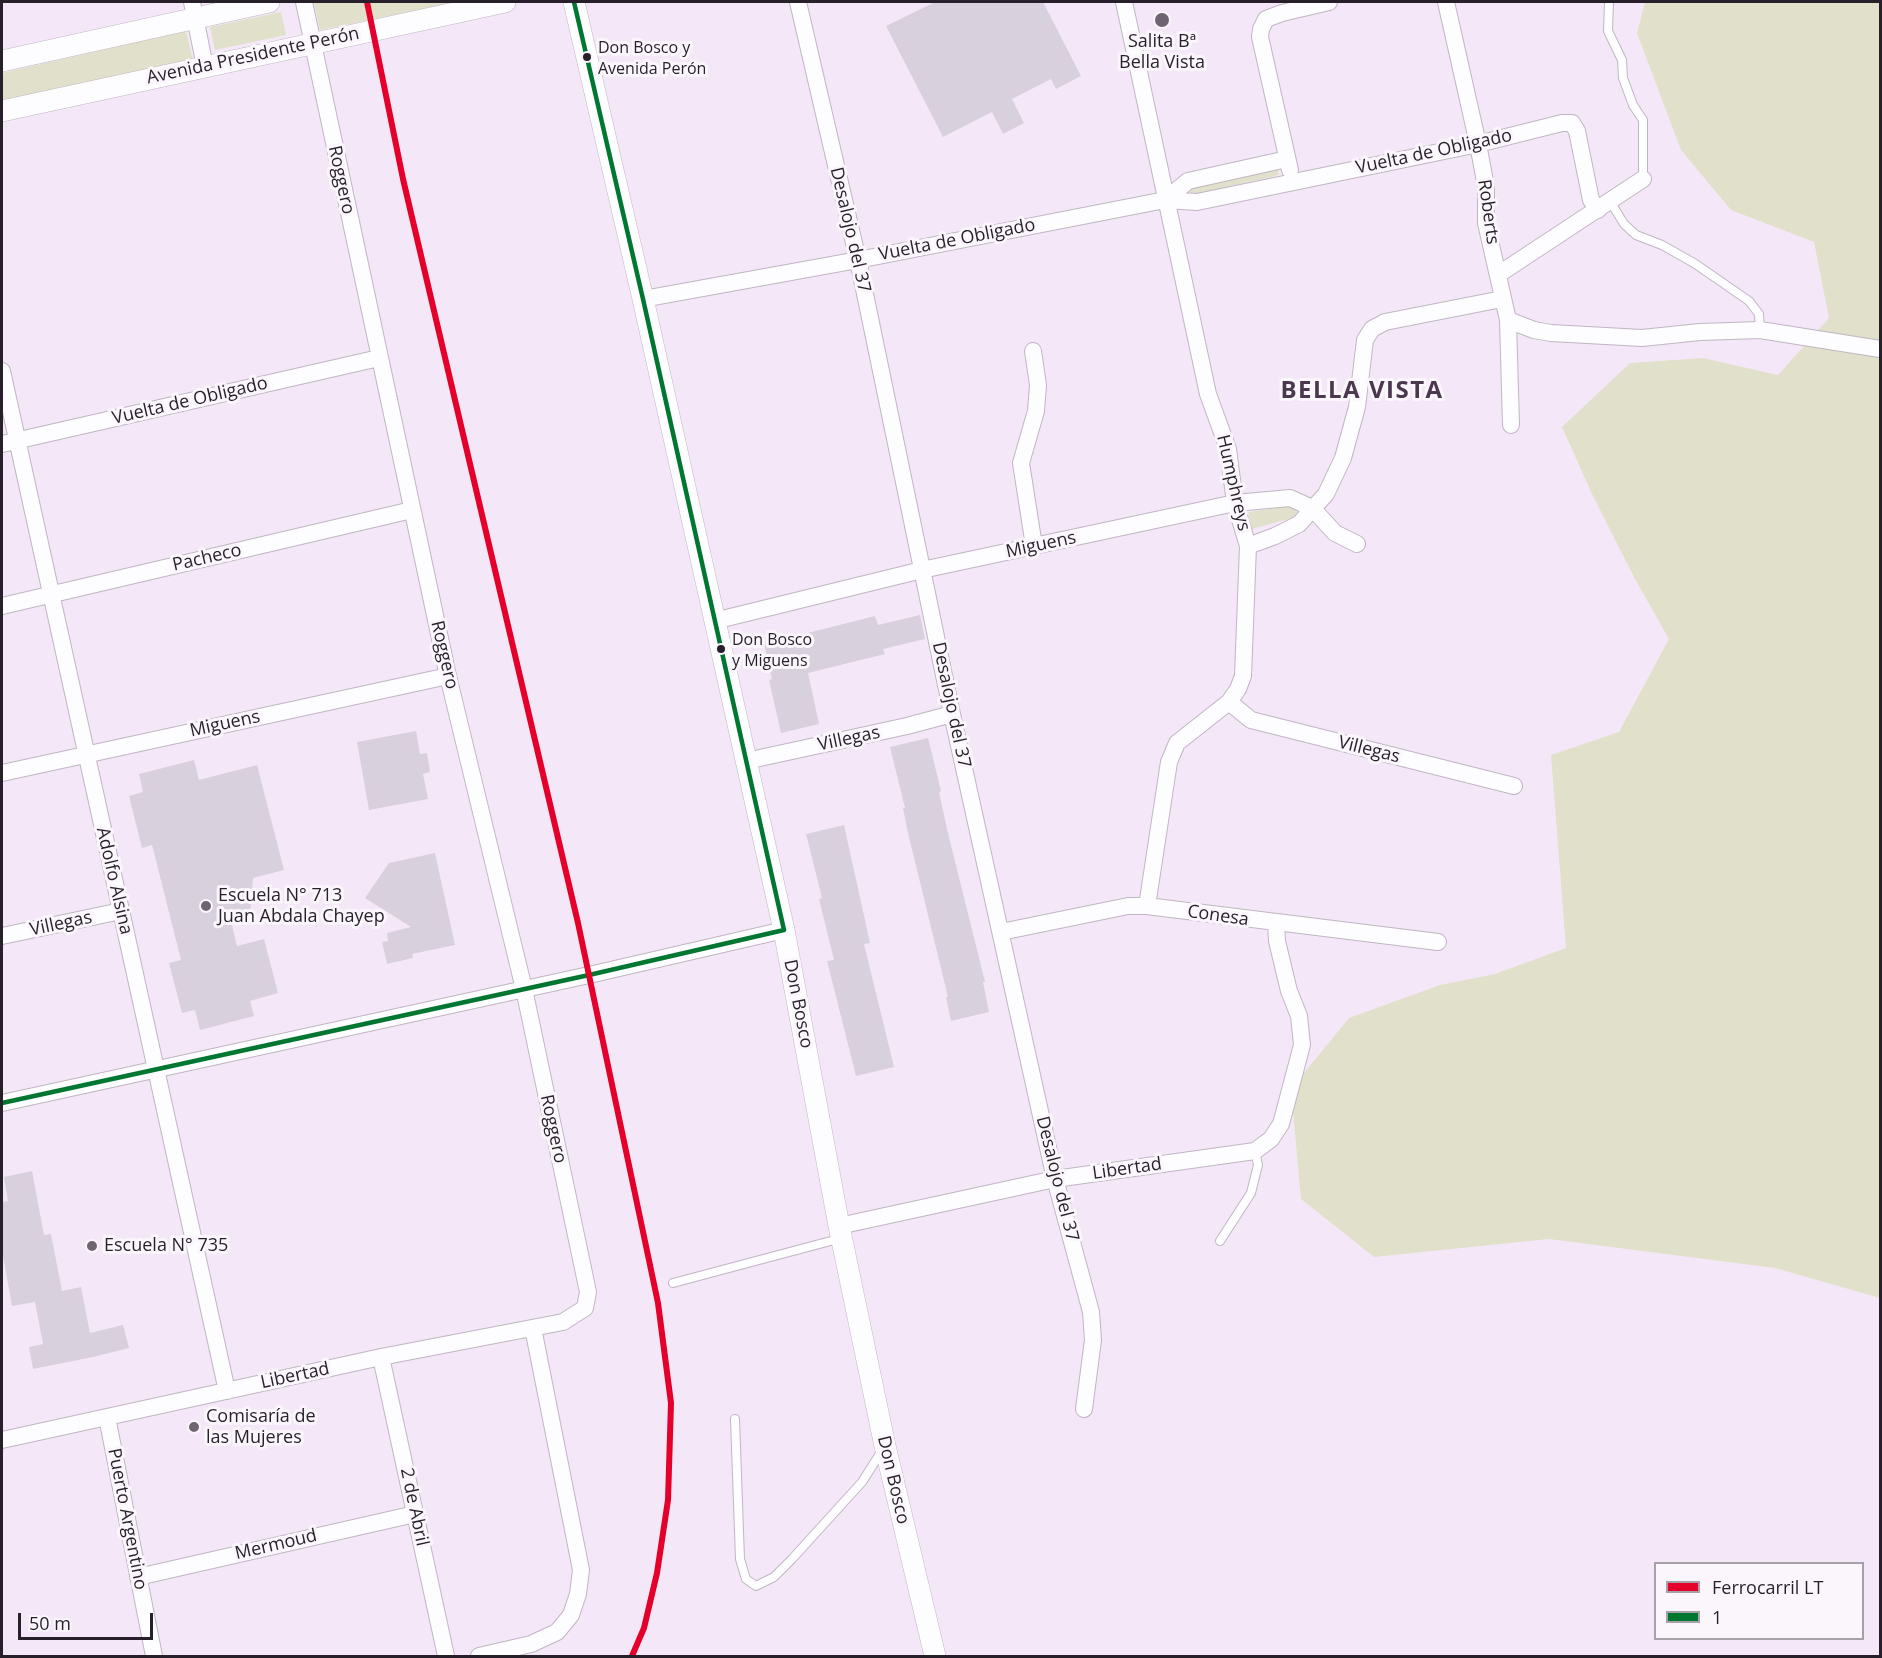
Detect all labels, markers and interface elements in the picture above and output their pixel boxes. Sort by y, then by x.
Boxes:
marker: Salita Bª Bella Vista [1153,11,1171,29]
street label: Avenida Presidente Perón [145,23,361,89]
place label: Salita Bª Bella Vista [1119,31,1205,74]
place label: Don Bosco y Avenida Perón [598,38,706,76]
marker: Don Bosco y Avenida Perón [581,51,593,63]
street label: Vuelta de Obligado [1354,125,1514,179]
street label: Roggero [323,144,359,216]
street label: Desalojo del 37 [825,165,875,295]
street label: Roberts [1473,178,1503,246]
street label: Vuelta de Obligado [877,214,1037,266]
street label: Vuelta de Obligado [110,373,270,429]
district label: BELLA VISTA [1280,377,1444,405]
street label: Humphreys [1211,433,1255,533]
street label: Miguens [1004,527,1078,563]
street label: Pacheco [170,540,244,576]
street label: Roggero [426,619,462,691]
place label: Don Bosco y Miguens [732,630,812,668]
street label: Desalojo del 37 [927,640,975,770]
marker: Don Bosco y Miguens [715,643,727,655]
street label: Miguens [188,706,262,742]
street label: Villegas [816,722,882,756]
street label: Villegas [1336,732,1402,768]
street label: Adolfo Alsina [91,825,137,937]
place label: Escuela N° 713 Juan Abdala Chayep [218,885,385,928]
marker: Escuela N° 713 Juan Abdala Chayep [199,899,213,913]
street label: Conesa [1186,901,1250,931]
street label: Villegas [28,907,94,941]
street label: Don Bosco [779,958,817,1050]
street label: Roggero [535,1093,571,1165]
street label: Desalojo del 37 [1031,1114,1083,1244]
street label: Libertad [1091,1153,1163,1185]
place label: Escuela N° 735 [104,1235,228,1257]
marker: Escuela N° 735 [85,1239,99,1253]
street label: Libertad [259,1358,331,1394]
place label: Comisaría de las Mujeres [206,1406,316,1448]
marker: Comisaría de las Mujeres [187,1420,201,1434]
street label: Don Bosco [872,1434,914,1526]
street label: Puerto Argentino [103,1446,151,1592]
street label: 2 de Abril [395,1466,433,1548]
street label: Mermoud [233,1525,319,1565]
legend [1654,1562,1864,1640]
text: Ferrocarril LT [1712,1575,1823,1599]
scale bar [21,1601,156,1639]
text: 1 [1712,1605,1722,1629]
text: 50 m [29,1611,71,1635]

